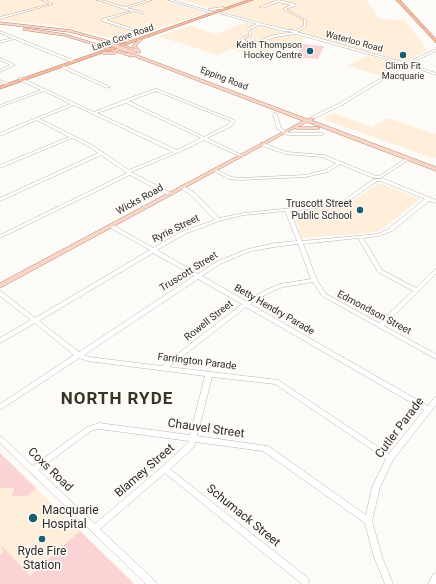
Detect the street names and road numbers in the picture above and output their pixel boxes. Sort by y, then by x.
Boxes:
street label: Lane Cove Road [91,22,155,54]
street label: Waterloo Road [324,29,384,55]
street label: Epping Road [199,65,249,93]
street label: Wicks Road [114,182,166,218]
street label: Ryrie Street [151,212,201,246]
street label: Truscott Street [158,249,220,295]
street label: Betty Hendry Parade [232,282,316,338]
street label: Edmondson Street [335,288,413,338]
street label: Rowell Street [182,298,236,344]
street label: Farrington Parade [157,351,237,373]
street label: Cutler Parade [373,395,427,461]
street label: Chauvel Street [167,416,245,442]
street label: Blamey Street [112,441,178,501]
street label: Coxs Road [24,445,76,495]
street label: Schumack Street [203,482,283,550]

